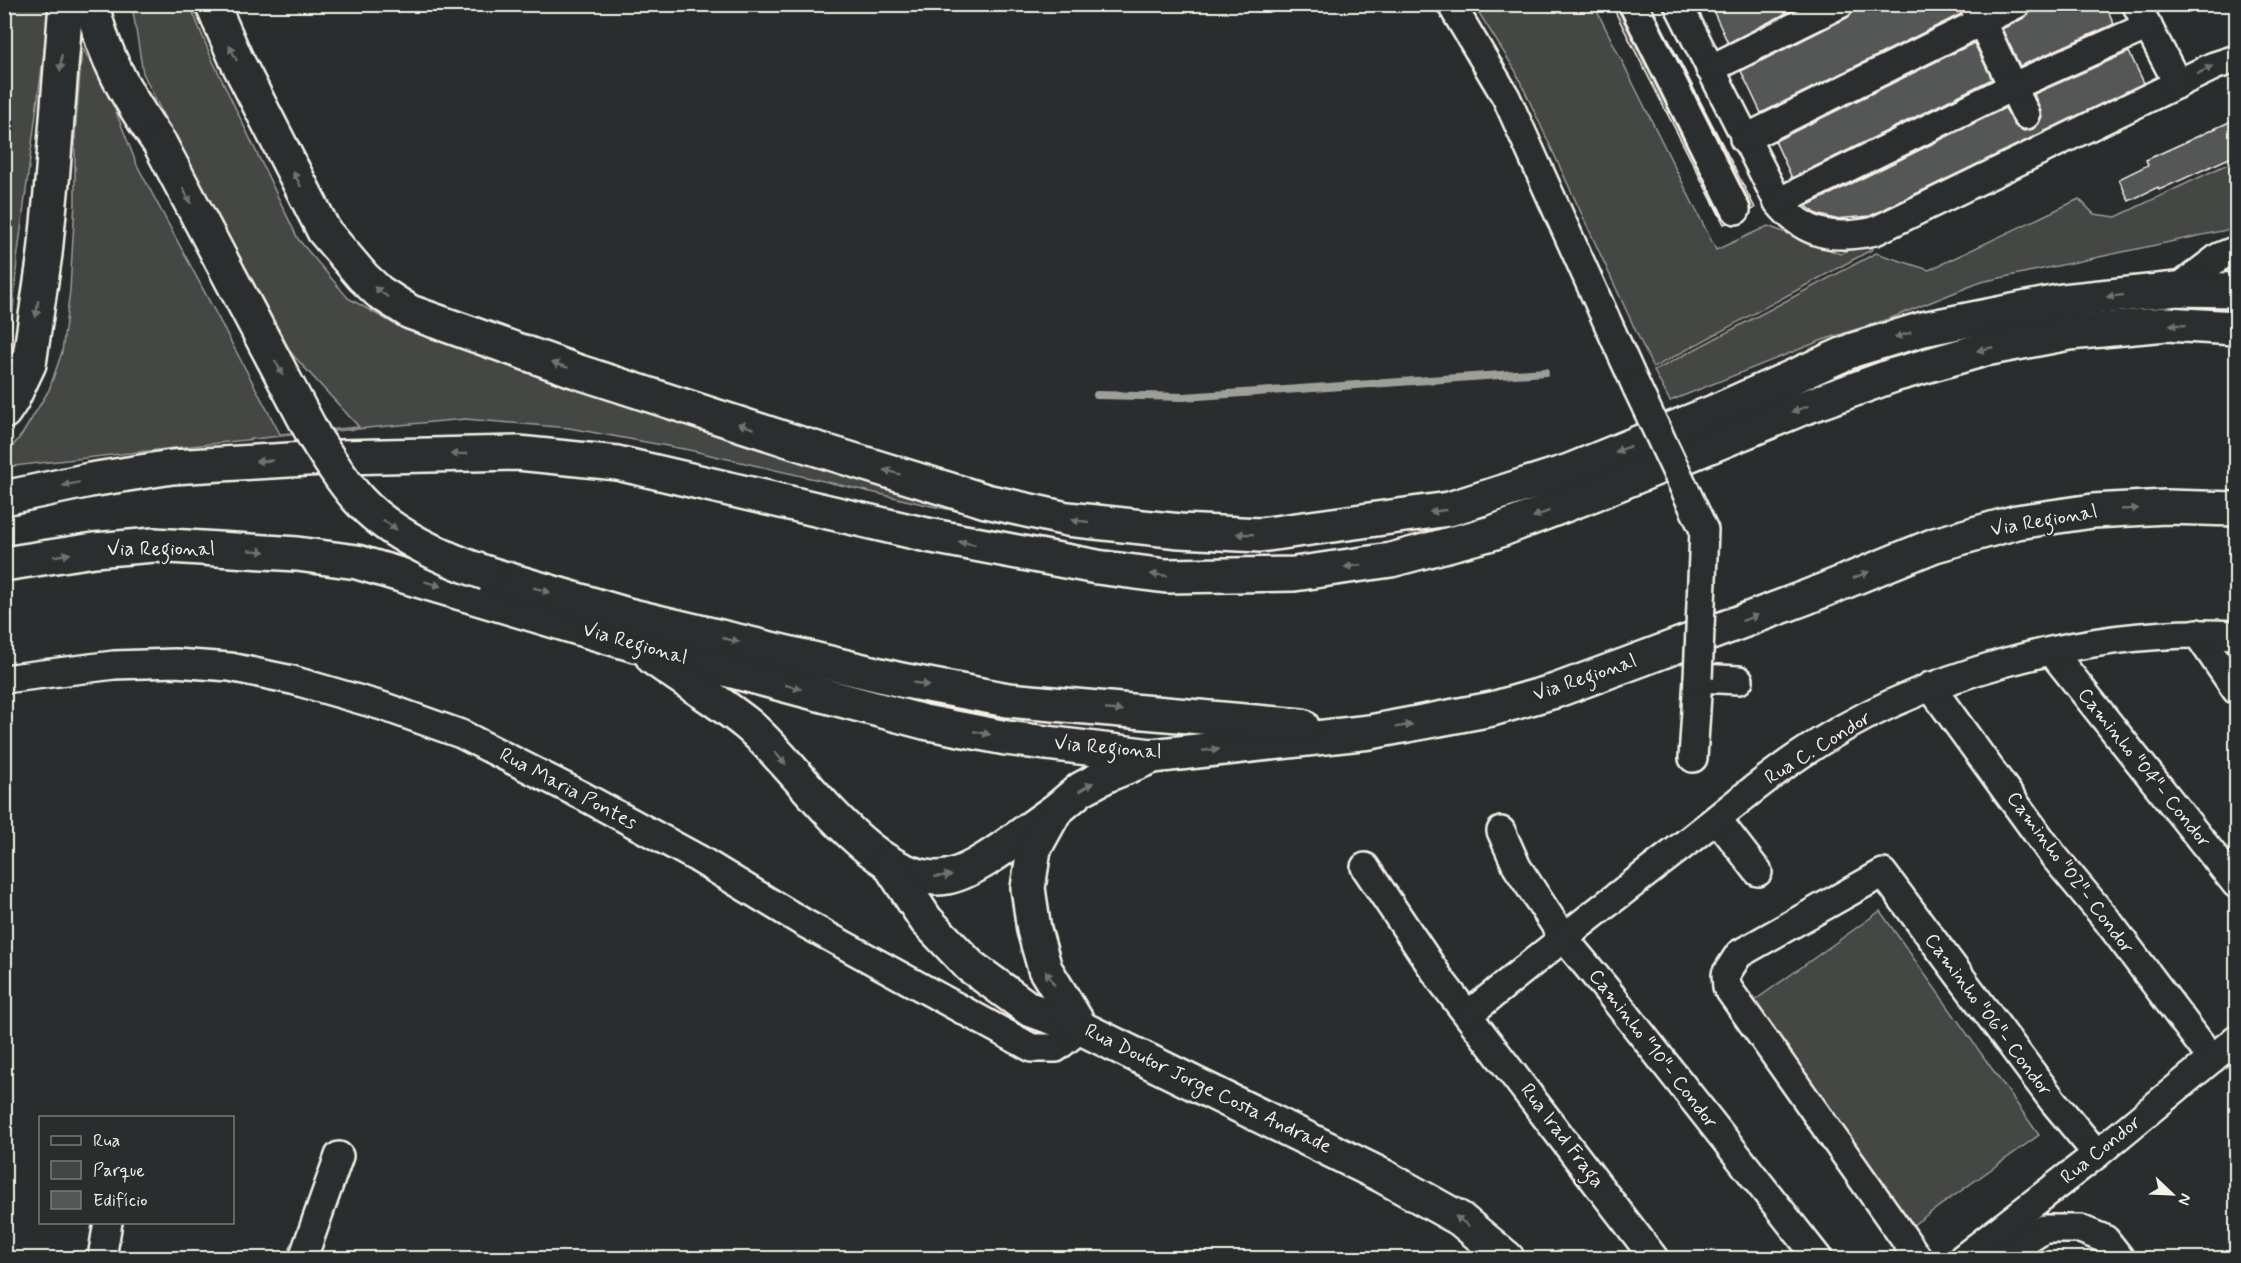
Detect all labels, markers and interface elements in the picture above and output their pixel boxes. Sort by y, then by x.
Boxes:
one-way arrow [229,44,238,61]
one-way arrow [57,53,66,72]
one-way arrow [2196,66,2214,76]
one-way arrow [292,170,302,187]
one-way arrow [182,187,192,205]
one-way arrow [373,286,389,298]
one-way arrow [2106,291,2125,300]
one-way arrow [32,299,41,318]
one-way arrow [2169,320,2188,329]
one-way arrow [1894,331,1912,340]
one-way arrow [1976,345,1994,355]
one-way arrow [274,360,283,377]
one-way arrow [551,360,569,370]
one-way arrow [1790,404,1808,414]
one-way arrow [737,421,755,430]
one-way arrow [1614,445,1632,454]
one-way arrow [450,449,469,459]
one-way arrow [255,457,274,466]
one-way arrow [883,467,901,476]
one-way arrow [61,480,80,489]
street label: Via Regional [1989,498,2100,546]
one-way arrow [2121,504,2140,513]
one-way arrow [1429,506,1448,515]
one-way arrow [1532,510,1550,520]
one-way arrow [1071,516,1090,525]
one-way arrow [382,519,398,531]
one-way arrow [1235,529,1254,539]
street label: Via Regional [107,536,215,565]
one-way arrow [957,538,976,547]
one-way arrow [247,546,266,556]
one-way arrow [53,550,72,559]
one-way arrow [1344,561,1363,570]
one-way arrow [1149,570,1168,579]
one-way arrow [1853,570,1871,580]
one-way arrow [424,580,442,590]
one-way arrow [533,586,551,595]
one-way arrow [1741,613,1759,622]
street label: Via Regional [579,616,691,674]
one-way arrow [722,635,740,645]
street label: Via Regional [1530,648,1641,710]
one-way arrow [911,680,930,689]
street label: Caminho "04"- Condor [2071,682,2217,854]
one-way arrow [783,683,802,693]
one-way arrow [1104,705,1123,715]
street label: Rua C. Condor [1760,705,1876,791]
one-way arrow [1395,722,1414,731]
one-way arrow [973,729,992,738]
street label: Via Regional [1053,730,1163,768]
street label: Rua Maria Pontes [494,741,642,837]
one-way arrow [1201,745,1220,755]
one-way arrow [772,751,786,765]
one-way arrow [1078,781,1094,792]
street label: Caminho "02"- Condor [2000,786,2140,960]
one-way arrow [934,871,953,880]
street label: Caminho "06"- Condor [1918,928,2058,1102]
street label: Caminho "10"- Condor [1582,964,1724,1134]
one-way arrow [1045,970,1056,986]
street label: Rua Doutor Jorge Costa Andrade [1080,1017,1336,1162]
street label: Rua Irad Fraga [1512,1078,1610,1195]
street label: Rua Condor [2055,1109,2147,1191]
legend [39,1116,234,1224]
text: Rua [93,1129,120,1153]
text: Parque [93,1159,145,1183]
north arrow [2142,1164,2202,1224]
text: Edifício [93,1189,148,1213]
text: N [2173,1190,2196,1208]
one-way arrow [1454,1216,1469,1228]

